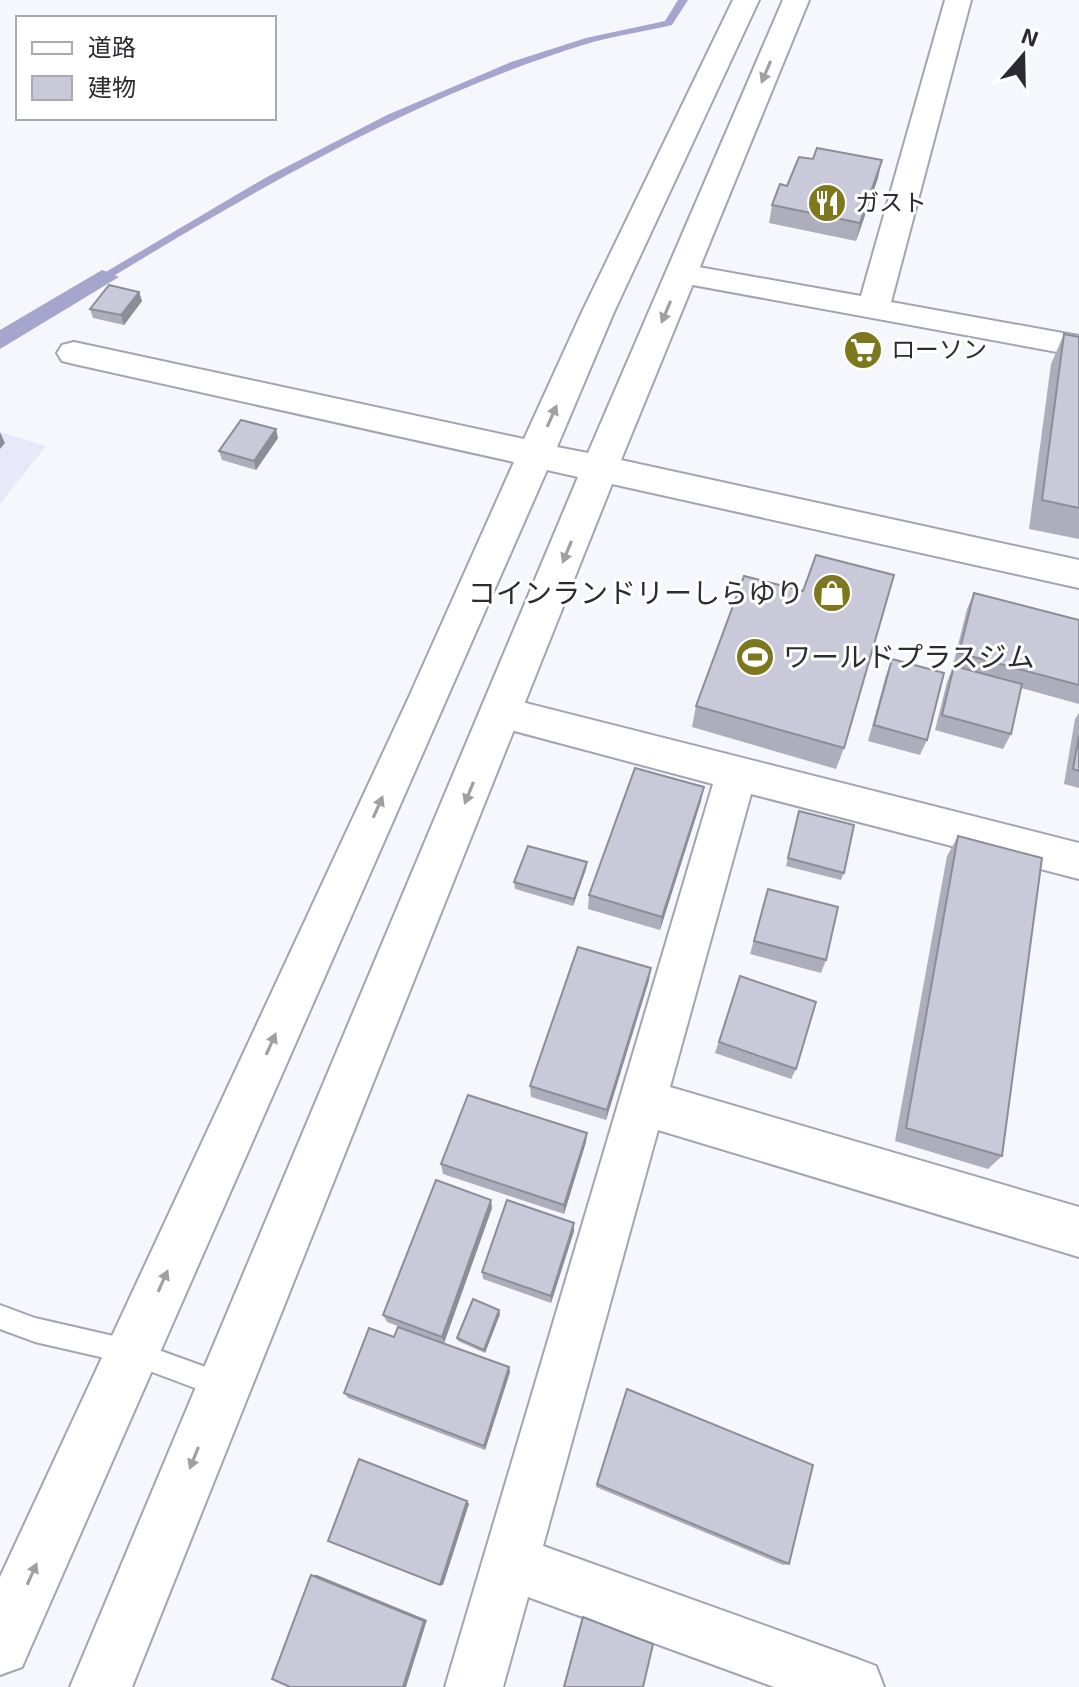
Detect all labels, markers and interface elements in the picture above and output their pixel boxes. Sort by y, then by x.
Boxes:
legend [16,16,276,120]
north arrow [983,16,1063,96]
text: N [1018,21,1042,51]
text: 道路 [88,32,136,61]
one-way arrow [759,60,772,84]
text: 建物 [88,72,136,101]
restaurant icon: ガスト [806,182,848,224]
place label: ガスト [855,187,927,216]
one-way arrow [659,300,672,324]
supermarket icon: ローソン [842,329,884,371]
place label: ローソン [891,334,987,363]
one-way arrow [545,404,558,428]
one-way arrow [560,540,573,564]
shop icon: コインランドリーしらゆり [811,572,853,614]
place label: コインランドリーしらゆり [468,575,804,609]
sports icon: ワールドプラスジム [734,636,776,678]
place label: ワールドプラスジム [783,639,1034,673]
one-way arrow [462,781,475,805]
one-way arrow [372,796,385,819]
one-way arrow [264,1032,278,1056]
one-way arrow [156,1269,170,1293]
one-way arrow [188,1446,201,1470]
one-way arrow [25,1562,39,1585]

